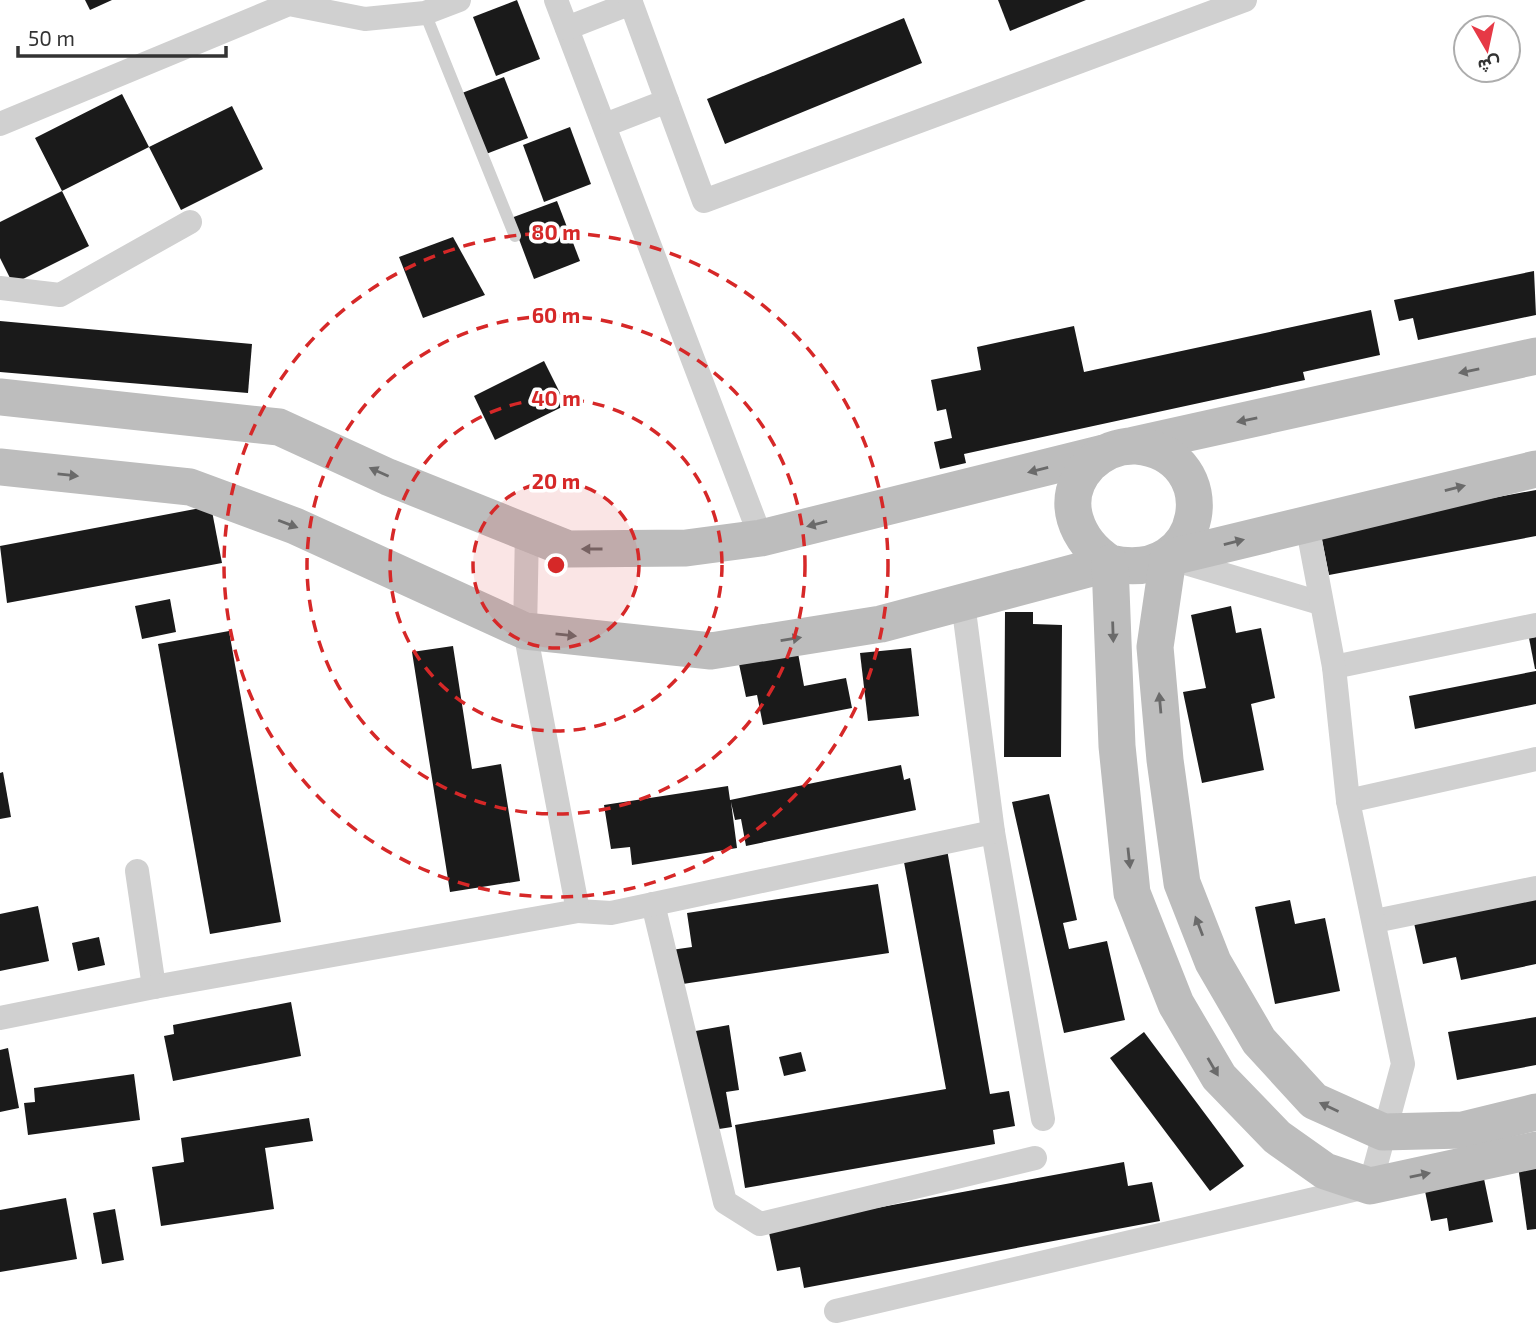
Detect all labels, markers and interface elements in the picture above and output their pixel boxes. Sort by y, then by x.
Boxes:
scale bar [18,14,226,58]
north arrow [1452,14,1522,84]
text: 50 m [28,25,75,50]
text: ش [1476,52,1503,79]
text: 80 m [531,219,581,244]
text: 60 m [532,302,580,327]
one-way arrow [1458,366,1480,377]
text: 40 m [531,385,581,410]
one-way arrow [1236,414,1258,425]
one-way arrow [1027,464,1049,475]
one-way arrow [369,466,389,478]
text: 20 m [532,468,580,493]
one-way arrow [57,469,79,480]
one-way arrow [1445,482,1467,493]
one-way arrow [278,519,299,530]
one-way arrow [806,519,828,530]
one-way arrow [1223,536,1245,547]
one-way arrow [580,543,602,555]
centre of rings [544,553,568,577]
one-way arrow [1107,621,1118,643]
one-way arrow [555,630,577,641]
one-way arrow [781,633,803,644]
one-way arrow [1154,692,1165,714]
one-way arrow [1123,848,1134,870]
one-way arrow [1193,915,1204,936]
one-way arrow [1207,1058,1220,1077]
one-way arrow [1318,1101,1339,1112]
one-way arrow [1409,1169,1431,1180]

